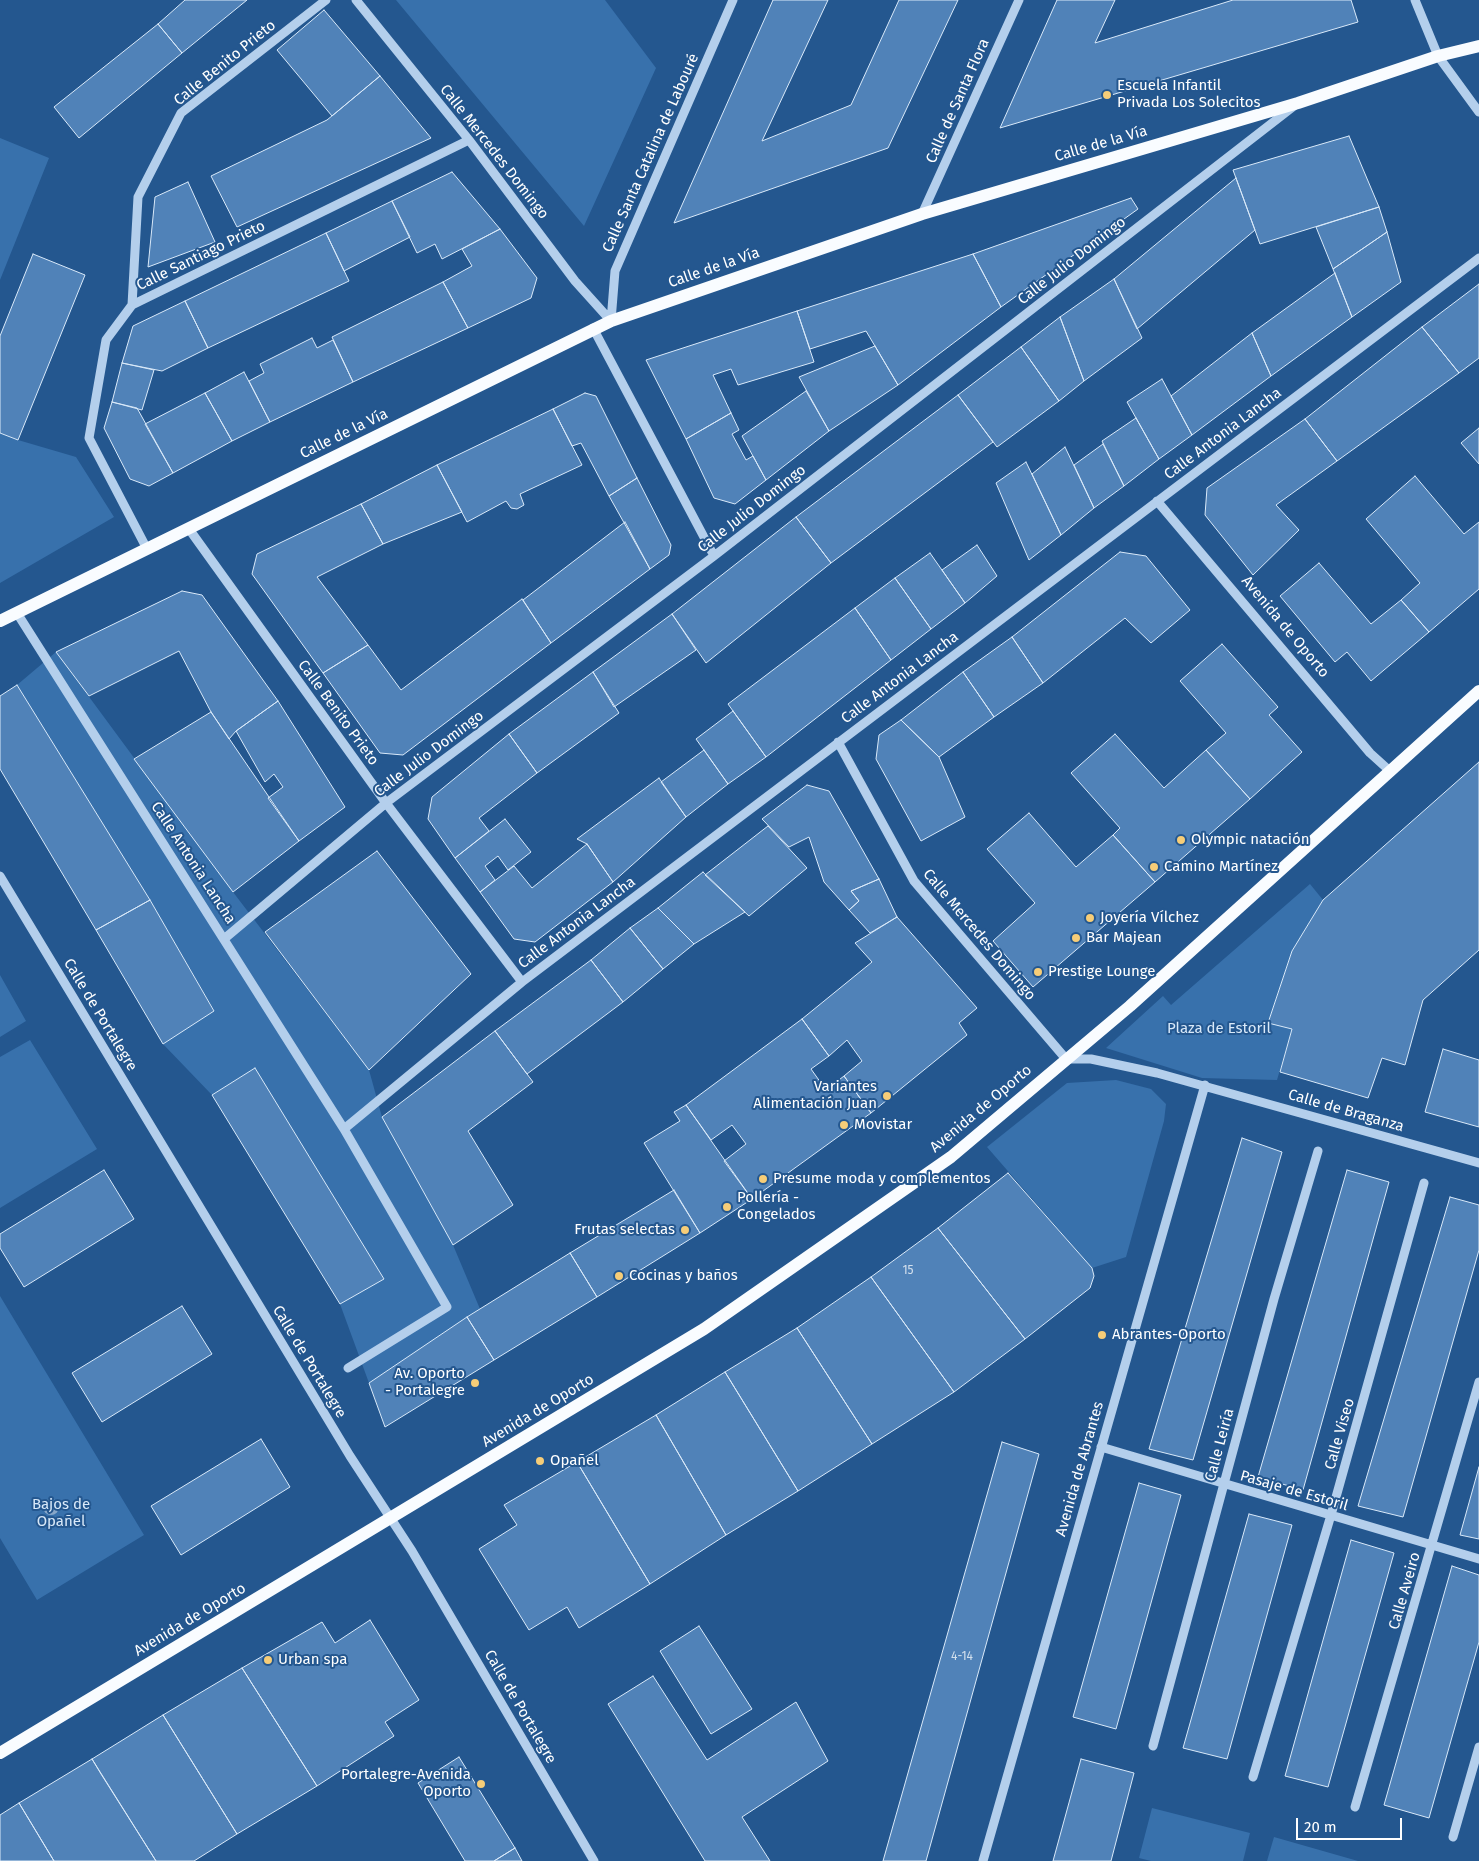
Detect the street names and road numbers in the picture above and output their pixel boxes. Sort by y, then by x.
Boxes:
street label: Calle Benito Prieto [170,16,280,110]
street label: Calle de Santa Flora [922,36,994,166]
street label: Calle Santa Catalina de Labouré [599,51,703,255]
street label: Calle Mercedes Domingo [436,81,552,223]
street label: Calle de la Vía [1053,122,1149,166]
street label: Calle Julio Domingo [1014,213,1130,309]
street label: Calle Santiago Prieto [134,217,268,295]
street label: Calle de la Vía [666,244,762,292]
street label: Calle Antonia Lancha [1161,384,1285,484]
street label: Calle de la Vía [297,405,391,463]
street label: Calle Julio Domingo [694,461,810,557]
street label: Avenida de Oporto [1237,573,1333,681]
street label: Calle Antonia Lancha [838,628,962,728]
street label: Calle Benito Prieto [294,657,382,769]
street label: Calle Julio Domingo [371,707,487,801]
street label: Calle Antonia Lancha [147,799,239,927]
street label: Calle Mercedes Domingo [919,866,1039,1004]
street label: Calle Antonia Lancha [515,873,639,973]
street label: Calle de Portalegre [59,955,141,1075]
street label: Avenida de Oporto [927,1061,1035,1157]
street label: Calle de Braganza [1286,1086,1406,1136]
street label: Calle de Portalegre [268,1302,350,1422]
street label: Avenida de Oporto [479,1371,597,1451]
street label: Calle Viseo [1321,1396,1359,1472]
street label: Avenida de Abrantes [1052,1400,1108,1538]
street label: Calle Leiría [1202,1407,1238,1483]
street label: Pasaje de Estoril [1238,1467,1350,1515]
street label: Calle Aveiro [1385,1550,1425,1632]
street label: Avenida de Oporto [131,1580,249,1660]
street label: Calle de Portalegre [480,1647,560,1767]

